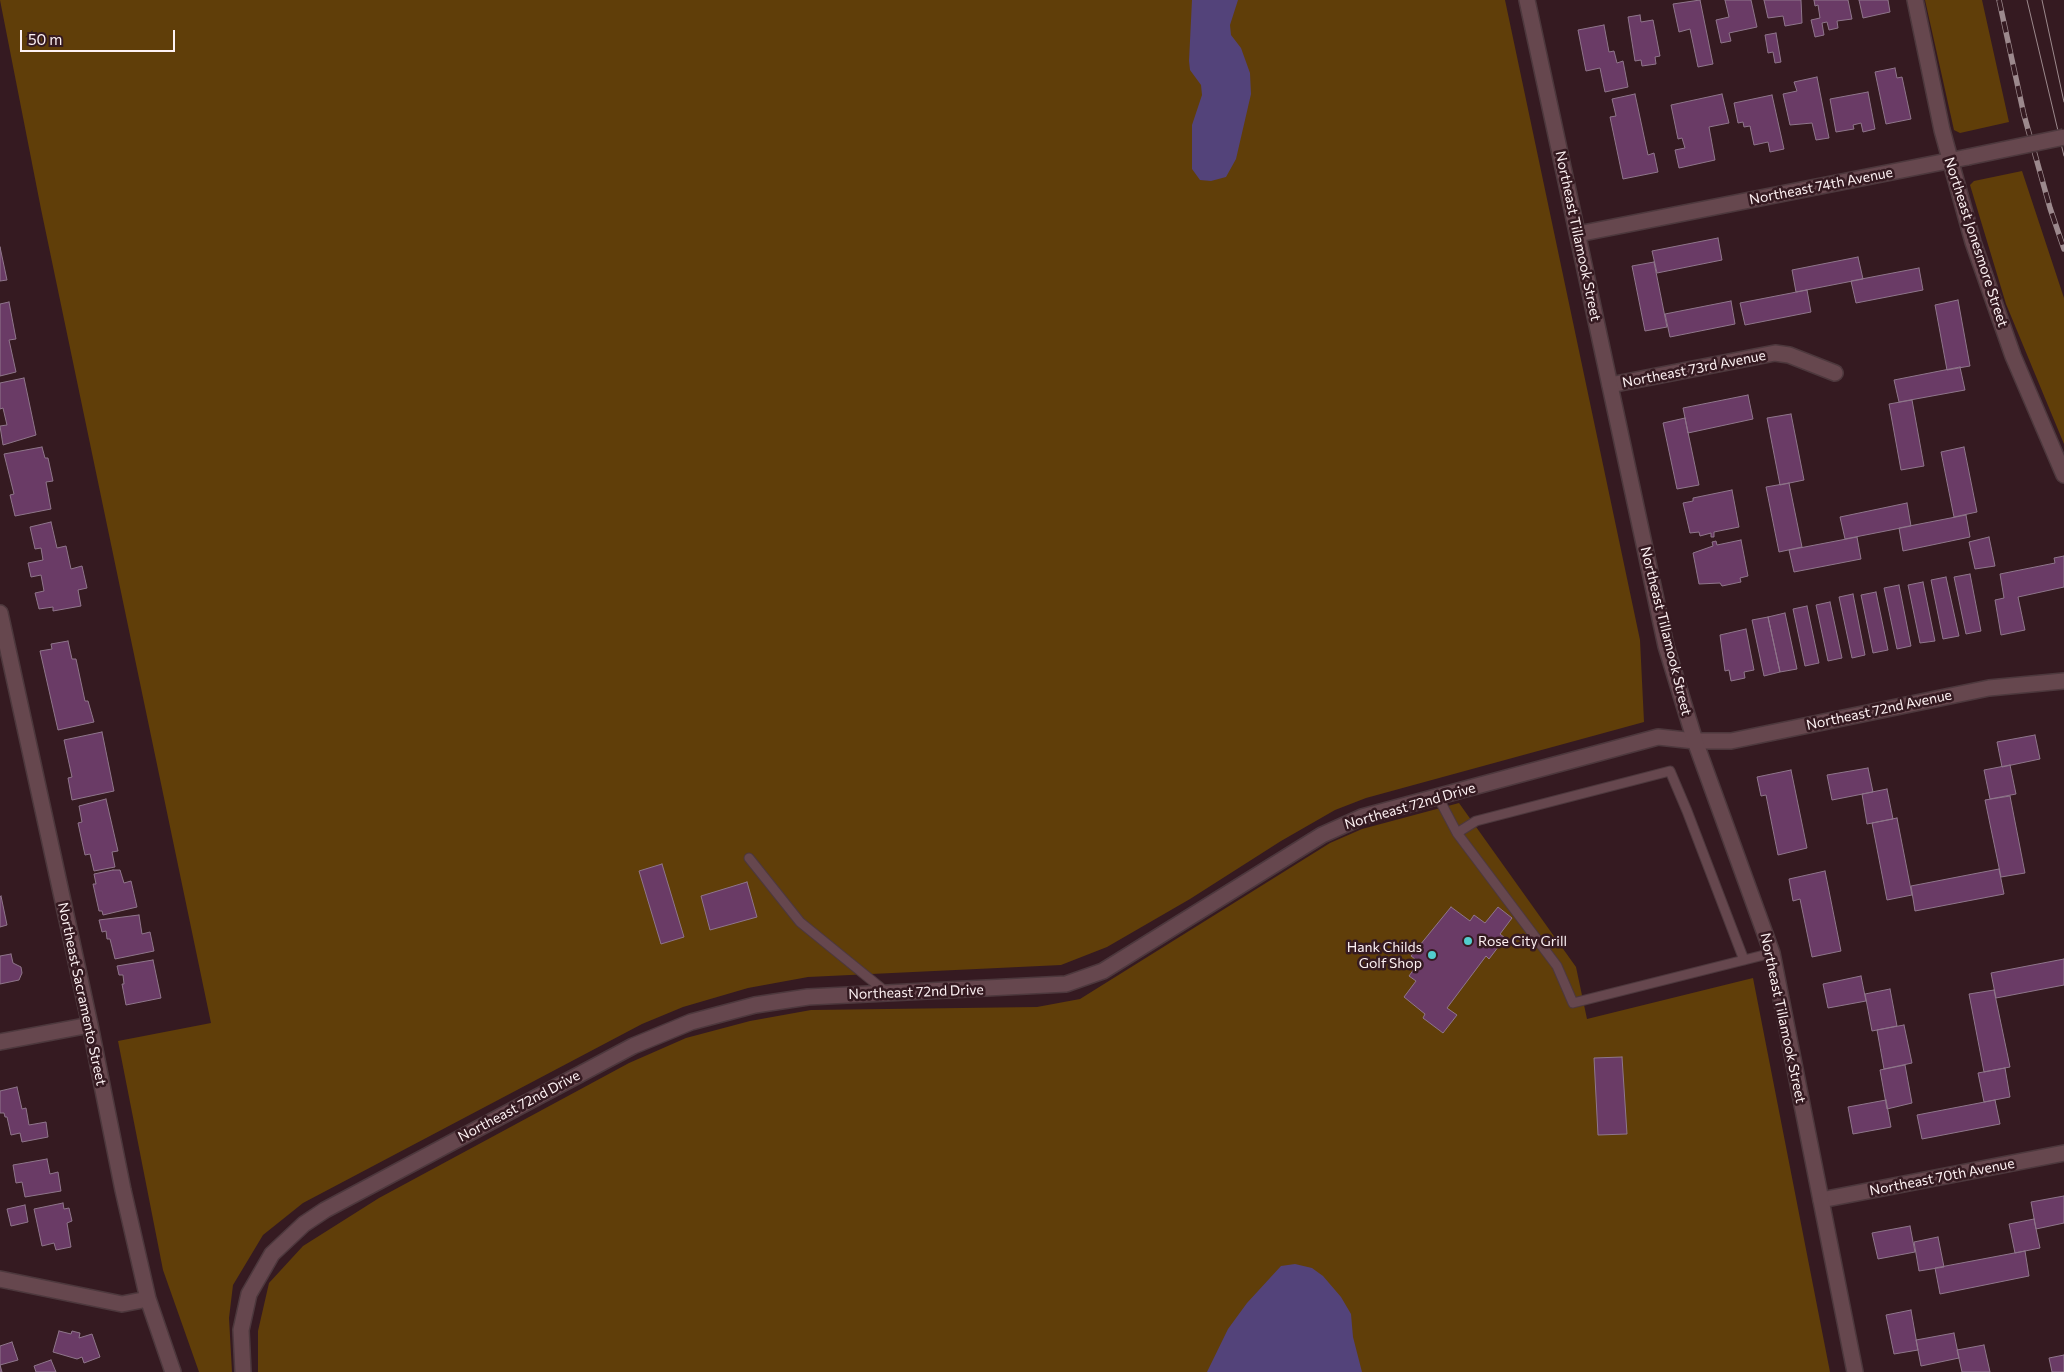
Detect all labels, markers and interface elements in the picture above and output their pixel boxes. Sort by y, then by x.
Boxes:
scale bar [22,20,178,52]
text: 50 m [28,30,62,48]
street label: Northeast Tillamook Street [1552,149,1604,323]
street label: Northeast Jonesmore Street [1941,155,2011,329]
street label: Northeast 74th Avenue [1748,164,1894,208]
street label: Northeast 73rd Avenue [1621,347,1767,391]
street label: Northeast Tillamook Street [1637,545,1695,717]
street label: Northeast 72nd Avenue [1805,686,1953,734]
street label: Northeast 72nd Drive [1343,779,1477,833]
street label: Northeast Sacramento Street [54,901,110,1087]
street label: Northeast Tillamook Street [1757,931,1809,1105]
place label: Rose City Grill [1478,933,1567,949]
marker: Rose City Grill [1462,935,1474,947]
place label: Hank Childs Golf Shop [1347,939,1422,972]
marker: Hank Childs Golf Shop [1426,949,1438,961]
street label: Northeast 72nd Drive [848,981,984,1003]
street label: Northeast 72nd Drive [455,1067,583,1145]
street label: Northeast 70th Avenue [1868,1155,2016,1199]

